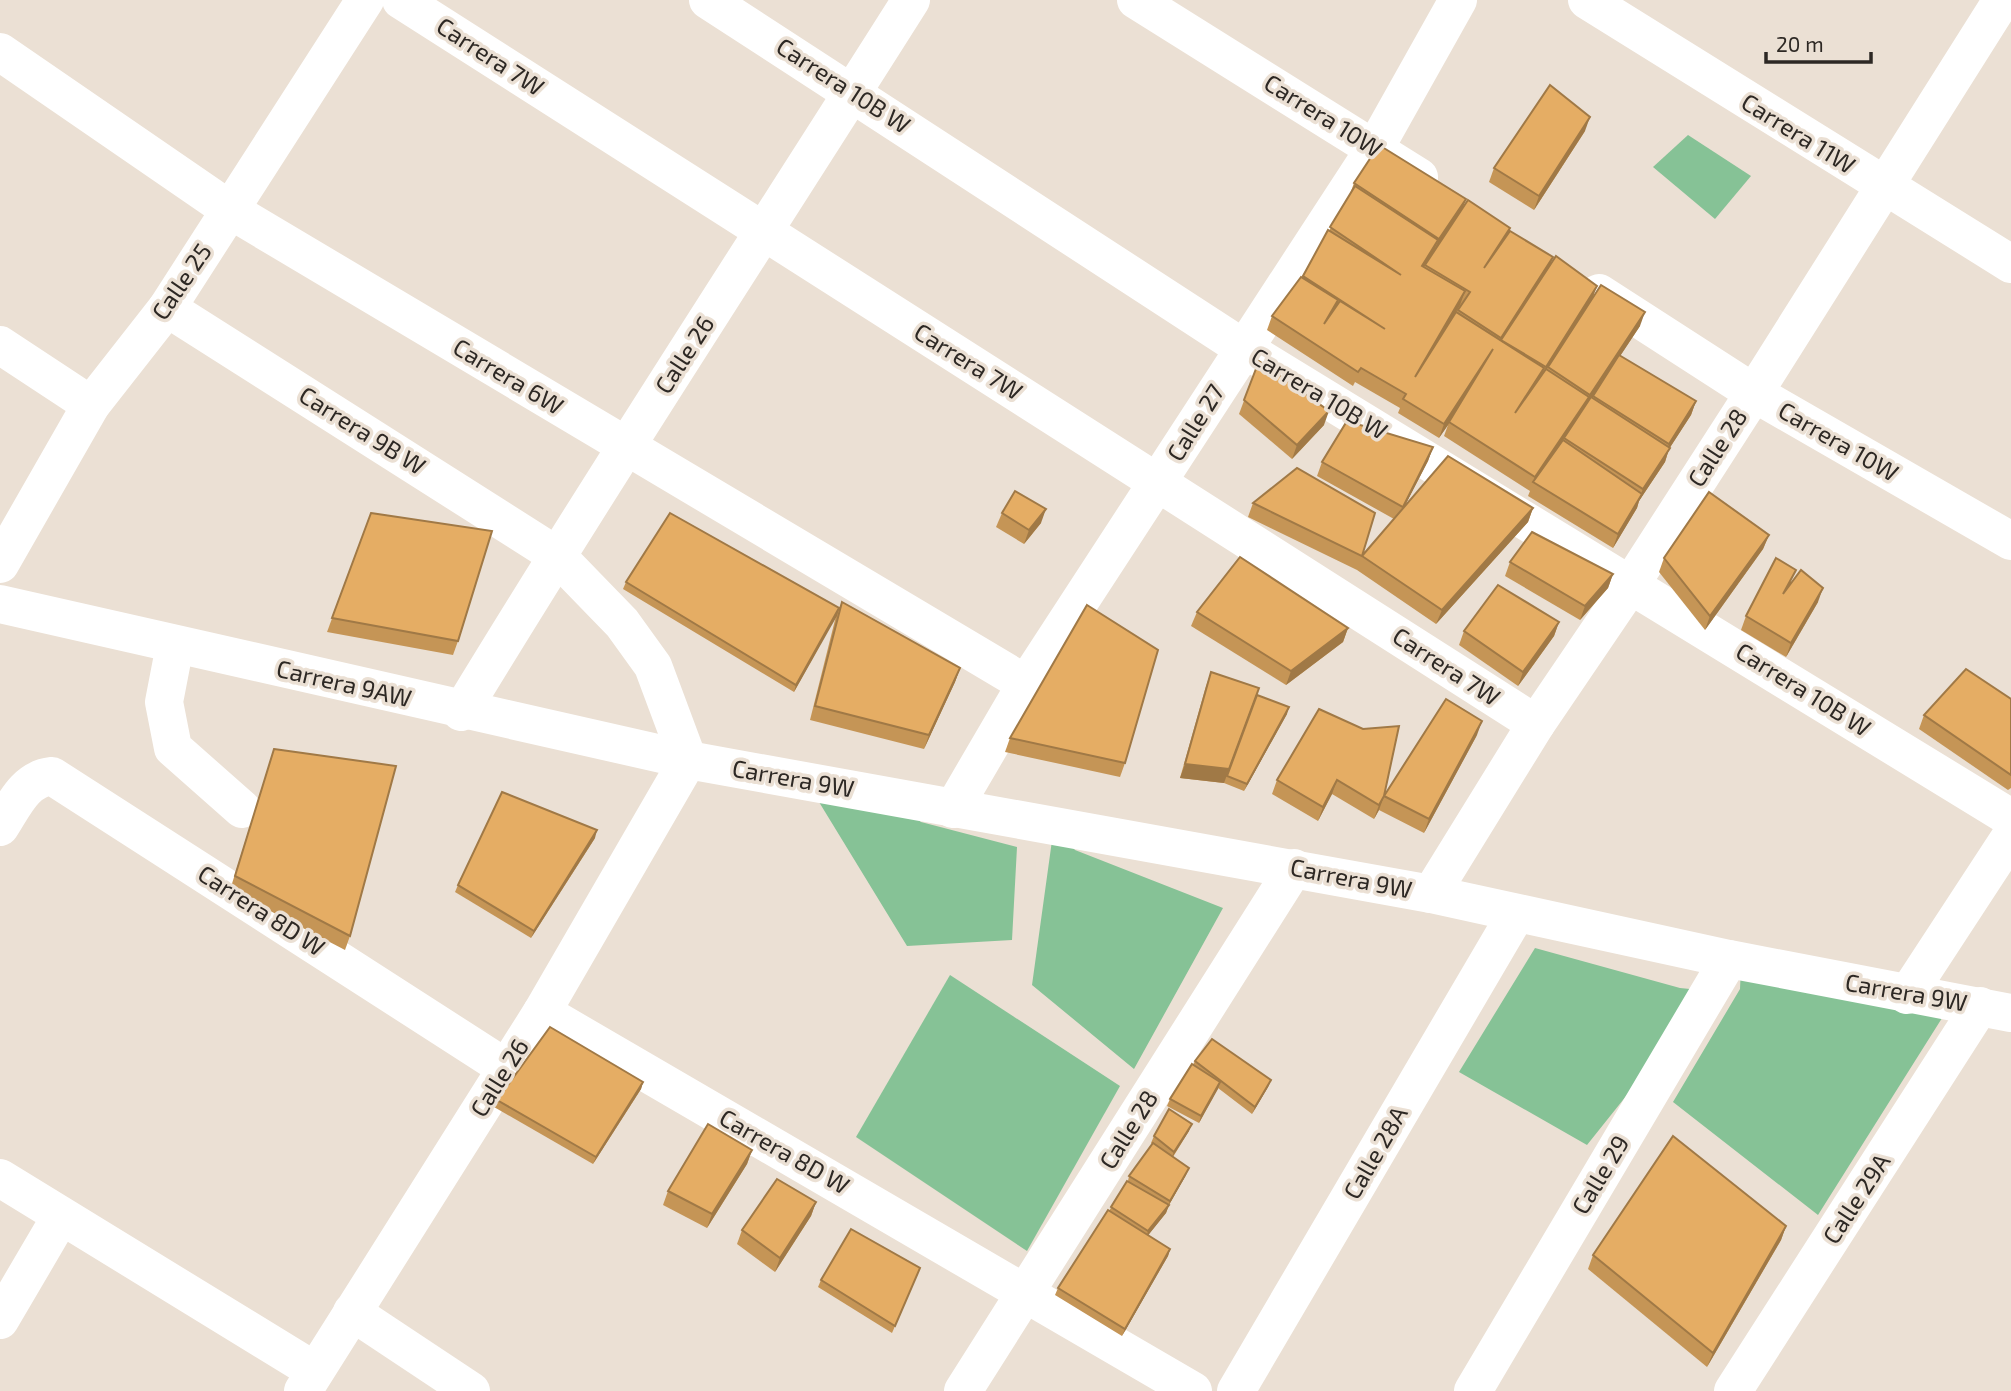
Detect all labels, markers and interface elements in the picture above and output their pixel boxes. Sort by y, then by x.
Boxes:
street label: Carrera 7W [432,10,550,101]
scale bar [1766,21,1871,65]
street label: Carrera 10B W [772,31,916,139]
text: 20 m [1776,31,1824,56]
street label: Carrera 10W [1259,67,1388,163]
street label: Carrera 11W [1737,86,1861,179]
street label: Calle 25 [145,238,217,325]
street label: Calle 26 [648,310,719,398]
street label: Carrera 7W [909,316,1028,405]
street label: Carrera 6W [448,332,569,420]
street label: Carrera 10B W [1247,341,1393,445]
street label: Calle 27 [1160,378,1230,466]
street label: Carrera 9B W [294,379,431,480]
street label: Carrera 10W [1774,395,1904,487]
street label: Calle 28 [1681,403,1753,492]
street label: Carrera 7W [1388,620,1506,711]
street label: Carrera 10B W [1731,636,1877,742]
street label: Carrera 9AW [274,653,415,712]
street label: Carrera 9W [730,753,857,803]
street label: Carrera 9W [1288,852,1415,904]
street label: Carrera 8D W [193,858,331,962]
street label: Carrera 9W [1843,967,1970,1017]
street label: Calle 26 [463,1033,534,1122]
street label: Calle 28 [1092,1084,1163,1174]
street label: Calle 28A [1337,1101,1413,1204]
street label: Carrera 8D W [715,1102,855,1200]
street label: Calle 29 [1565,1130,1634,1219]
street label: Calle 29A [1816,1148,1896,1249]

